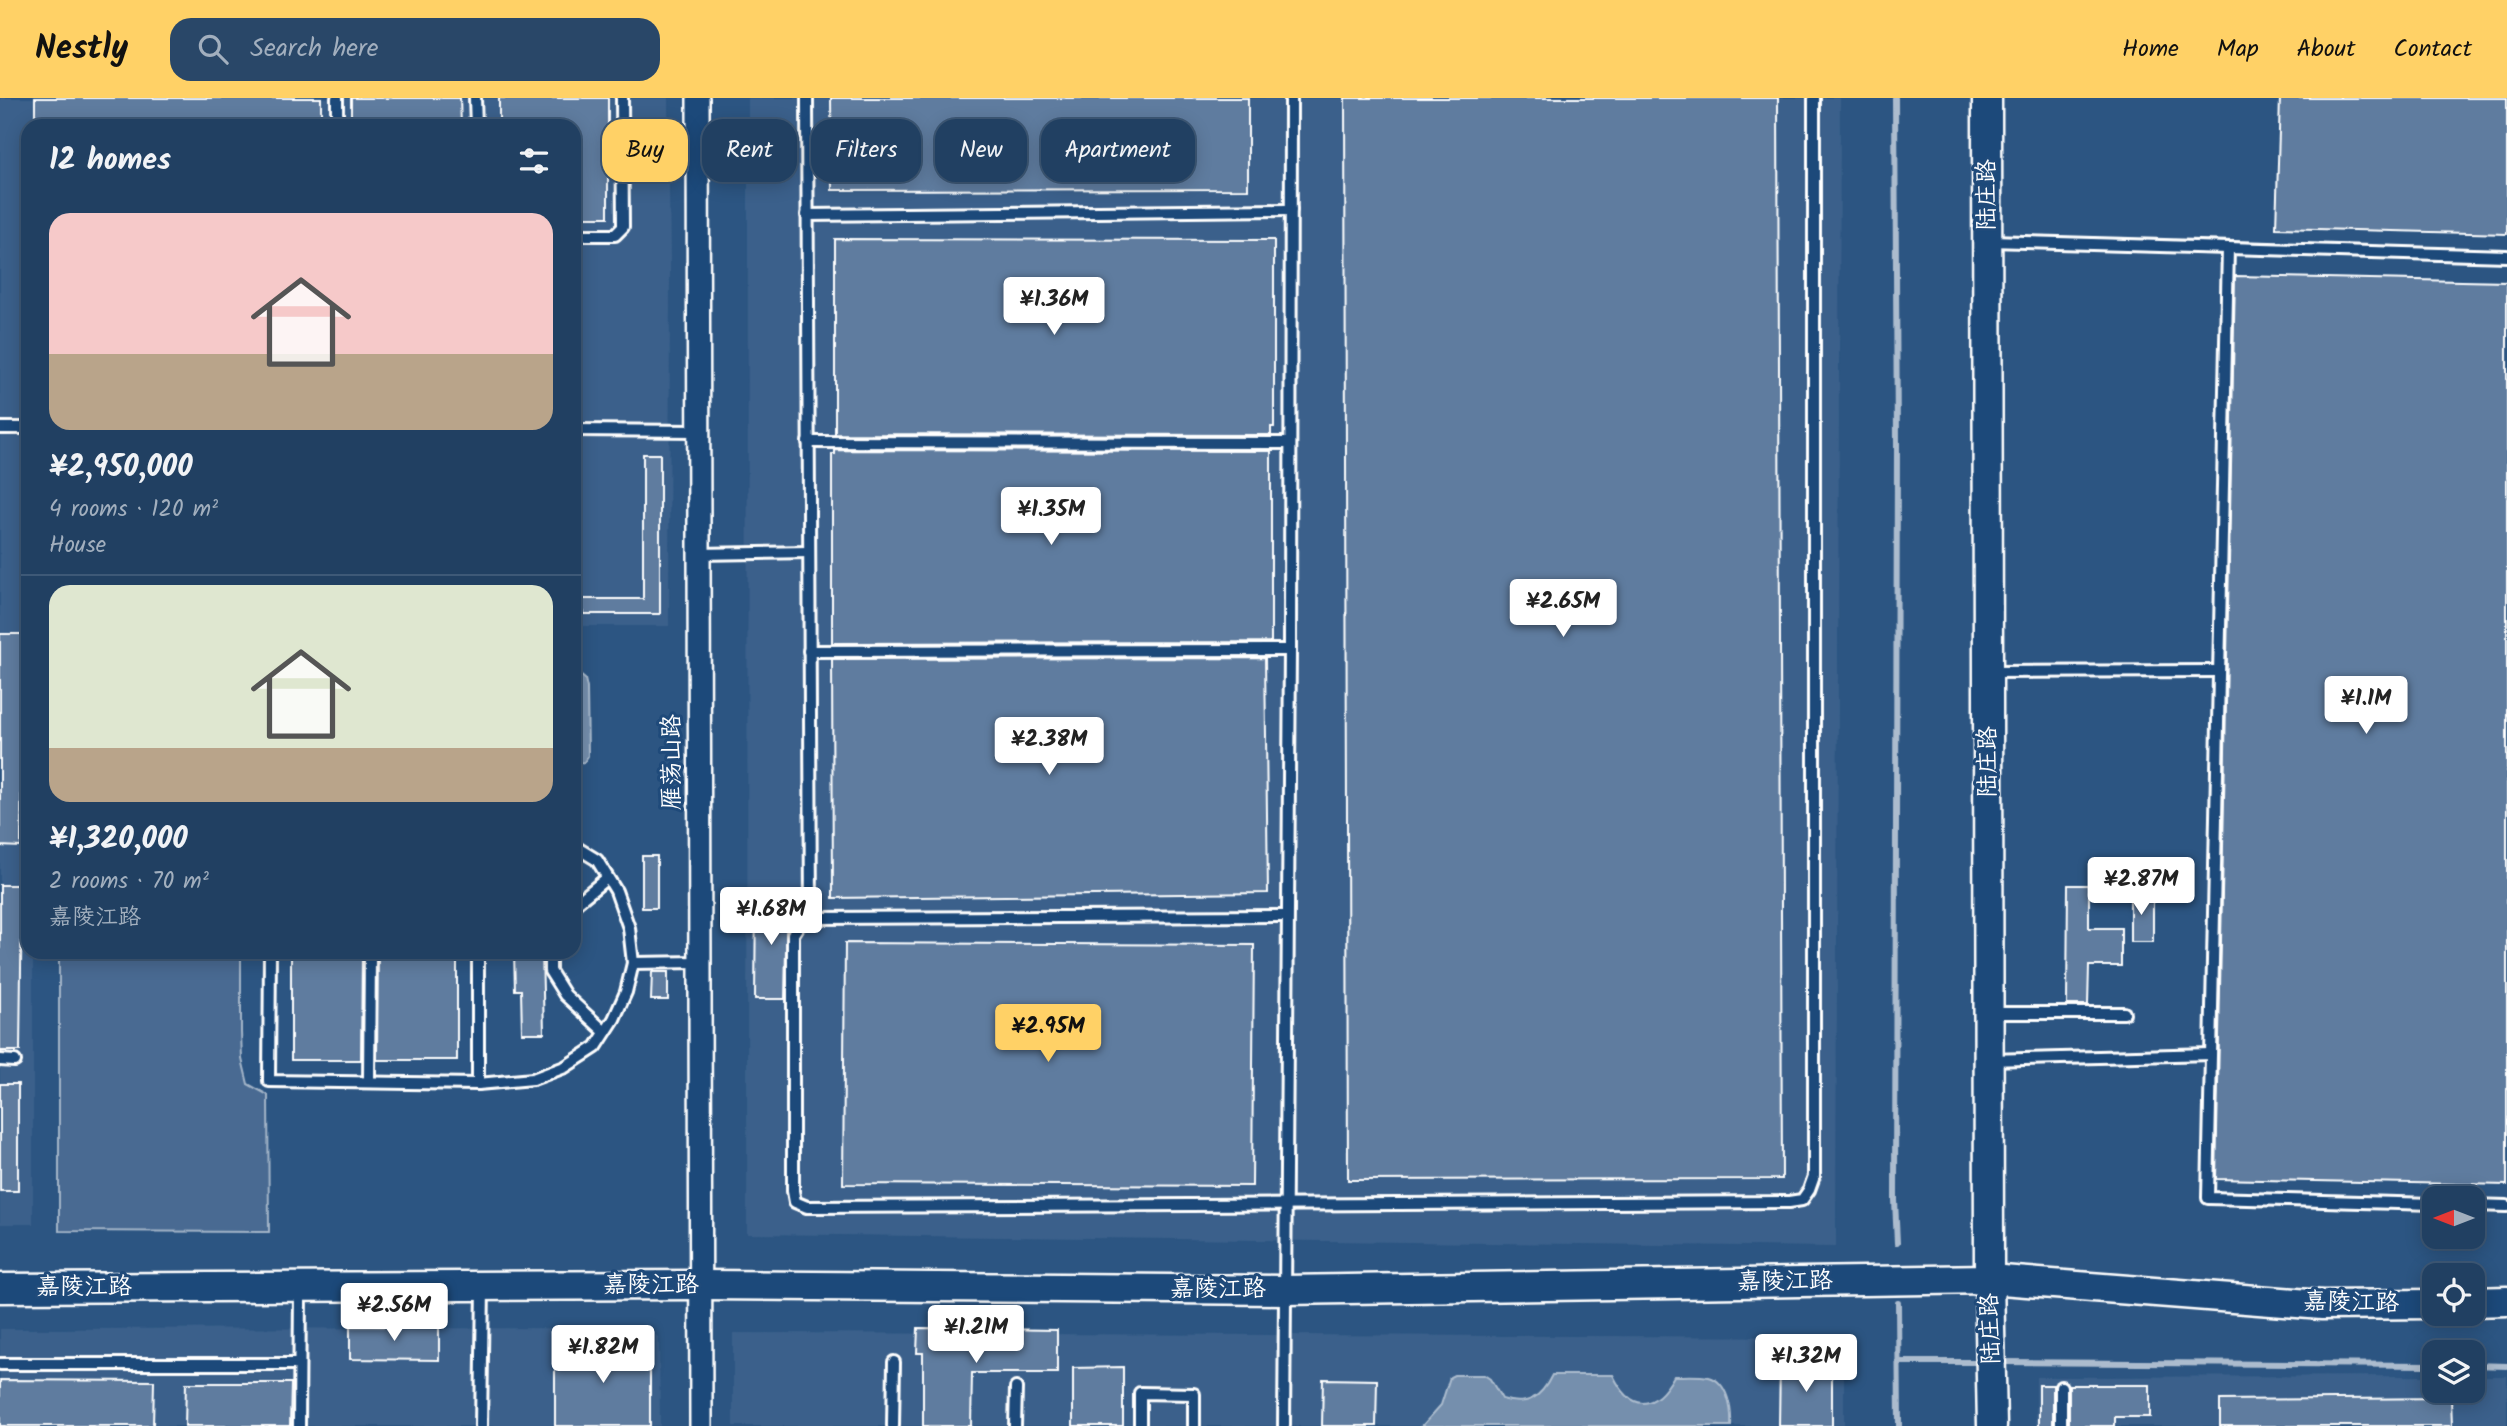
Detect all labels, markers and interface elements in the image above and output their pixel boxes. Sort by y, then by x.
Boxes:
search box [170,18,660,81]
text: Nestly [35,23,128,76]
text: Search here [250,28,378,70]
icon: search [194,30,232,68]
text: Home [2122,30,2179,69]
text: Map [2217,30,2259,69]
text: About [2297,30,2355,69]
text: Contact [2393,30,2472,69]
chip: Buy [602,119,688,182]
chip: Rent [702,119,797,182]
chip: Filters [811,119,921,182]
chip: New [935,119,1027,182]
chip: Apartment [1041,119,1195,182]
text: 12 homes [49,137,171,185]
icon: filters [515,142,553,180]
street label: 陆庄路 [1968,159,2007,231]
icon: home [238,259,364,385]
pin: ¥1.36M [997,278,1111,337]
text: ¥1.36M [1020,282,1088,318]
text: ¥2,950,000 [49,444,193,492]
pin: ¥1.35M [994,488,1108,547]
text: 4 rooms · 120 m² [49,492,218,528]
text: ¥1.35M [1017,492,1085,528]
text: House [49,528,106,564]
pin: ¥2.65M [1506,580,1620,639]
text: ¥2.65M [1526,584,1600,620]
icon: home [238,631,364,757]
pin: ¥1.1M [2317,676,2415,736]
text: ¥1.1M [2341,681,2391,717]
street label: 雁荡山路 [653,714,692,810]
pin: ¥2.38M [992,718,1106,777]
text: ¥2.38M [1011,722,1087,758]
street label: 陆庄路 [1969,726,2008,798]
text: ¥1,320,000 [49,816,188,864]
pin: ¥2.87M [2084,858,2198,917]
text: ¥2.87M [2104,862,2178,898]
text: 2 rooms · 70 m² [49,864,209,900]
pin: ¥1.68M [714,888,828,947]
text: ¥1.68M [736,892,806,928]
text: 嘉陵江路 [49,900,141,936]
pin: ¥2.95M [991,1004,1105,1064]
text: ¥2.95M [1011,1009,1085,1045]
north arrow [2422,1186,2485,1250]
map controls [2422,1186,2485,1403]
street label: 嘉陵江路 [1737,1262,1833,1302]
button: locate [2422,1263,2485,1326]
street label: 嘉陵江路 [603,1266,699,1305]
street label: 嘉陵江路 [36,1268,132,1307]
street label: 嘉陵江路 [1170,1270,1266,1309]
street label: 嘉陵江路 [2303,1283,2399,1323]
pin: ¥2.56M [337,1284,451,1343]
text: ¥2.56M [357,1288,431,1324]
street label: 陆庄路 [1970,1292,2012,1366]
pin: ¥1.21M [919,1306,1033,1365]
text: ¥1.21M [944,1310,1008,1346]
pin: ¥1.82M [546,1326,660,1385]
text: ¥1.82M [568,1330,638,1366]
pin: ¥1.32M [1749,1334,1863,1394]
text: ¥1.32M [1771,1339,1841,1375]
button: layers [2422,1340,2485,1403]

